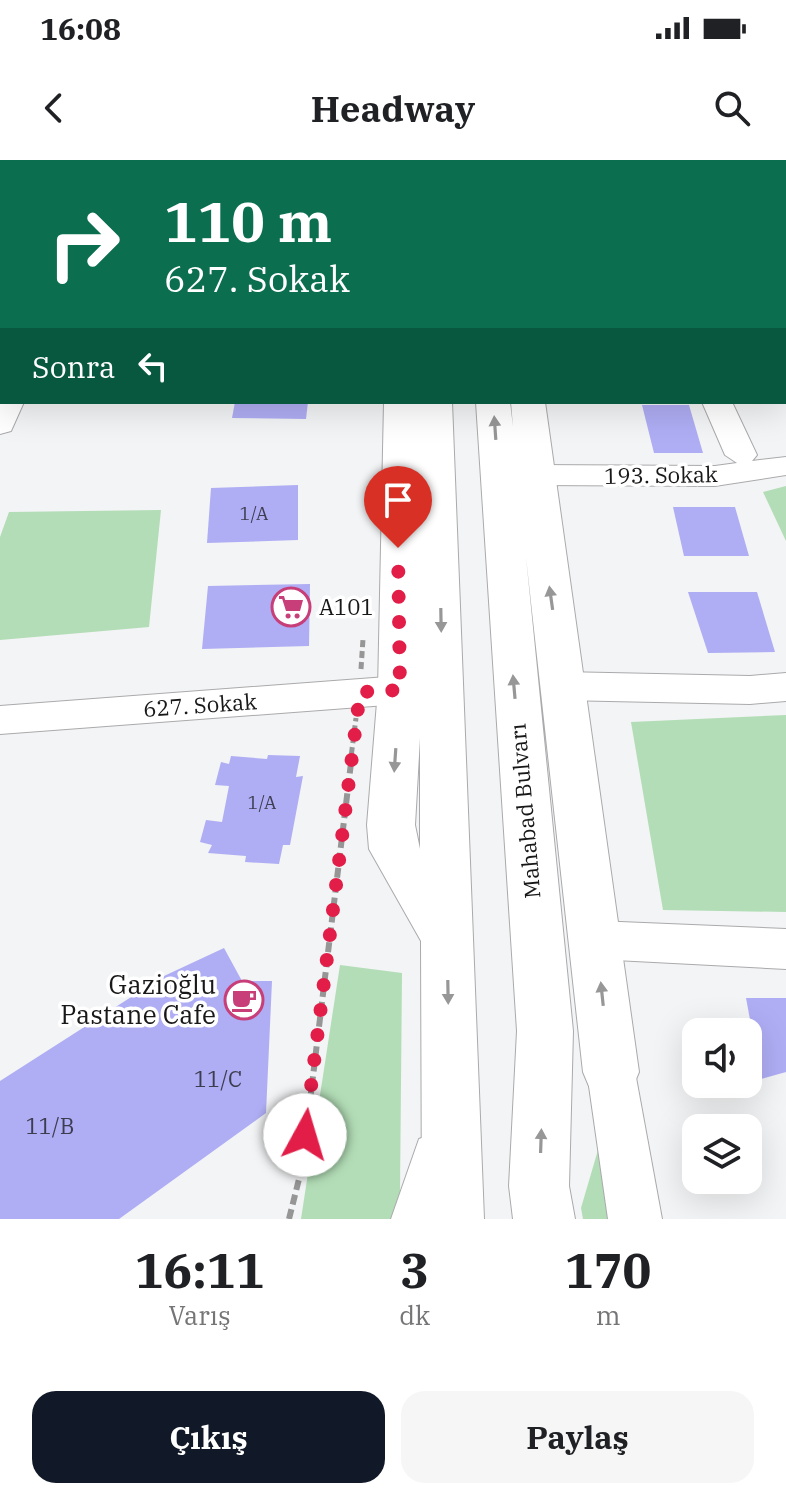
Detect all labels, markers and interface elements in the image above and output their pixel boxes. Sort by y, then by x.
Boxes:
text: 16:08 [40,9,121,48]
text: Headway [311,85,475,132]
icon: back [32,86,76,130]
icon: search [710,86,754,130]
text: 110 m [164,185,332,257]
icon: right [32,192,136,296]
text: 627. Sokak [164,255,350,302]
icon: left [131,344,175,388]
text: Sonra [32,347,115,386]
one-way arrow [488,415,501,440]
street label: 193. Sokak [604,459,718,490]
pin [364,466,432,548]
icon: arrive [376,478,420,522]
house number: 1/A [240,502,269,525]
one-way arrow [544,585,557,610]
supermarket icon: A101 [270,586,312,628]
place label: A101 [319,592,374,621]
one-way arrow [435,608,447,633]
one-way arrow [507,674,520,699]
street label: 627. Sokak [142,686,258,723]
street label: Mahabad Bulvarı [502,722,547,900]
one-way arrow [388,748,401,773]
house number: 1/A [248,791,277,814]
place label: Gazioğlu Pastane Cafe [60,967,216,1031]
cafe icon: Gazioğlu Pastane Cafe [223,979,265,1021]
one-way arrow [442,980,455,1005]
one-way arrow [596,982,609,1007]
map controls [682,1018,762,1194]
button: sound [682,1018,762,1098]
house number: 11/C [194,1064,242,1093]
position arrow [263,1093,347,1177]
house number: 11/B [25,1111,75,1140]
button: layers [682,1114,762,1194]
one-way arrow [534,1128,547,1153]
text: 16:11 [135,1239,264,1301]
text: 3 [400,1239,429,1301]
text: 170 [565,1239,651,1301]
text: Varış [168,1298,231,1332]
text: dk [399,1298,430,1332]
text: m [596,1298,620,1332]
button: Çıkış [32,1391,385,1483]
button: Paylaş [401,1391,754,1483]

